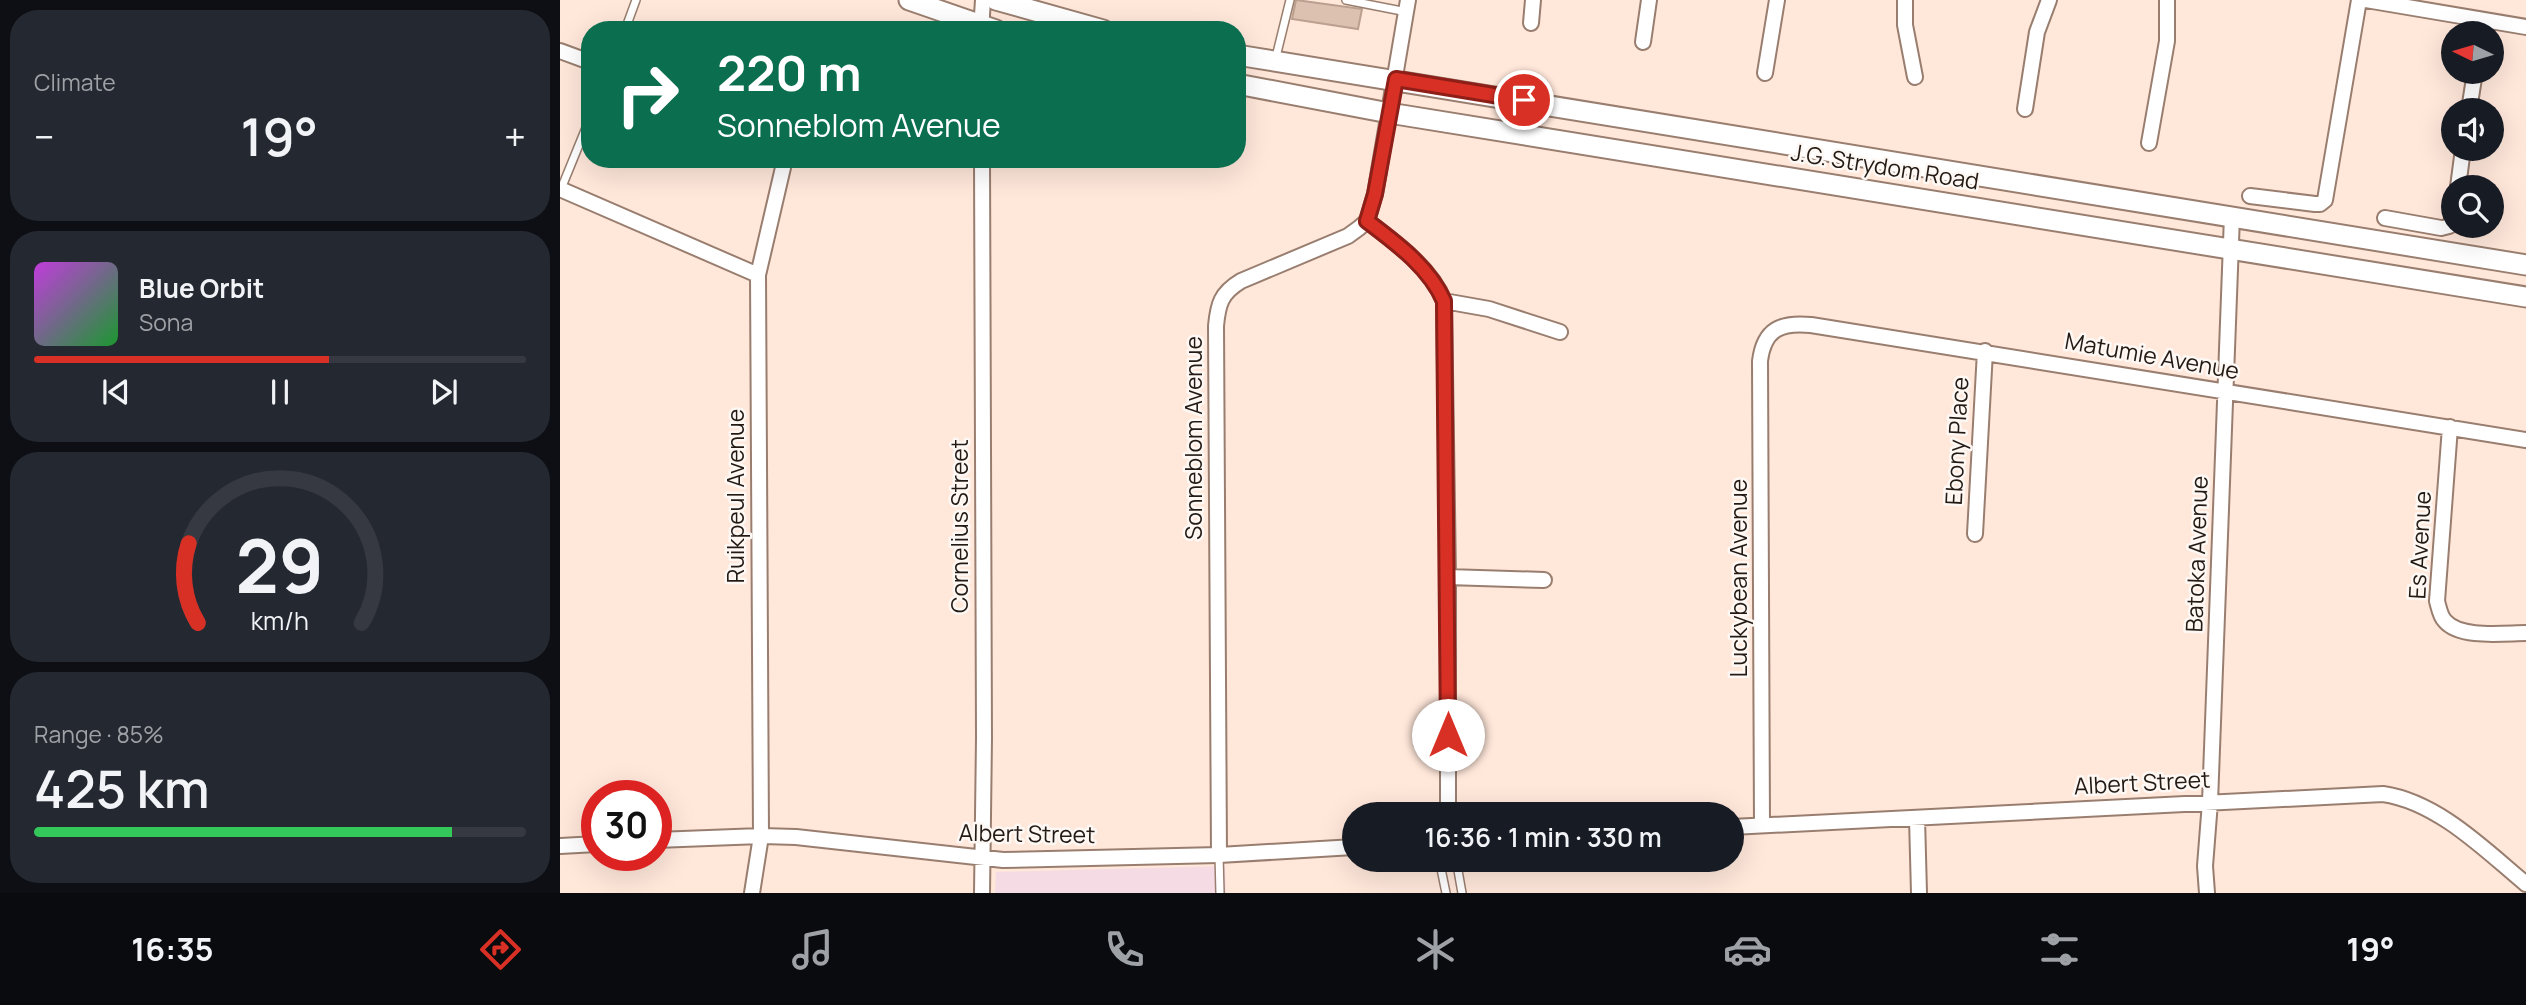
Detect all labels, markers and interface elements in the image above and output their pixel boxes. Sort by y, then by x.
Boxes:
north arrow [2441,21,2504,84]
map controls [2441,21,2504,238]
text: 220 m [717,39,861,106]
icon: right [602,49,693,140]
text: Climate [34,66,116,98]
pin [1494,70,1554,130]
icon: arrive [1505,81,1543,119]
button: sound [2441,98,2504,161]
text: 19° [240,101,318,172]
text: Sonneblom Avenue [717,103,1001,147]
text: − [34,110,55,162]
text: + [504,110,526,162]
street label: J.G. Strydom Road [1789,135,1981,197]
button: search [2441,175,2504,238]
text: Blue Orbit [139,270,264,306]
text: Sona [139,306,193,338]
street label: Matumie Avenue [2062,324,2242,386]
street label: Sonneblom Avenue [1177,336,1209,540]
icon: previous [97,373,135,411]
icon: pause [261,373,299,411]
icon: next [425,373,463,411]
street label: Ebony Place [1937,376,1975,506]
street label: Ruikpeul Avenue [719,409,751,583]
street label: Cornelius Street [943,439,975,613]
street label: Batoka Avenue [2177,475,2215,633]
street label: Luckybean Avenue [1722,479,1754,677]
street label: Es Avenue [2400,490,2438,600]
text: 29 [236,515,324,615]
text: km/h [251,603,309,638]
position arrow [1411,698,1485,772]
text: Range · 85% [34,718,164,750]
text: 425 km [34,753,210,824]
street label: Albert Street [2073,762,2211,802]
speed limit sign: 30 [581,780,672,871]
street label: Albert Street [958,816,1096,850]
text: 16:36 · 1 min · 330 m [1424,819,1662,855]
icon: directions [476,925,525,974]
icon: music [788,925,837,974]
icon: phone [1100,925,1149,974]
icon: climate [1411,925,1460,974]
icon: car [1723,925,1772,974]
icon: filters [2035,925,2084,974]
text: 16:35 [131,927,214,971]
text: 19° [2346,927,2395,971]

